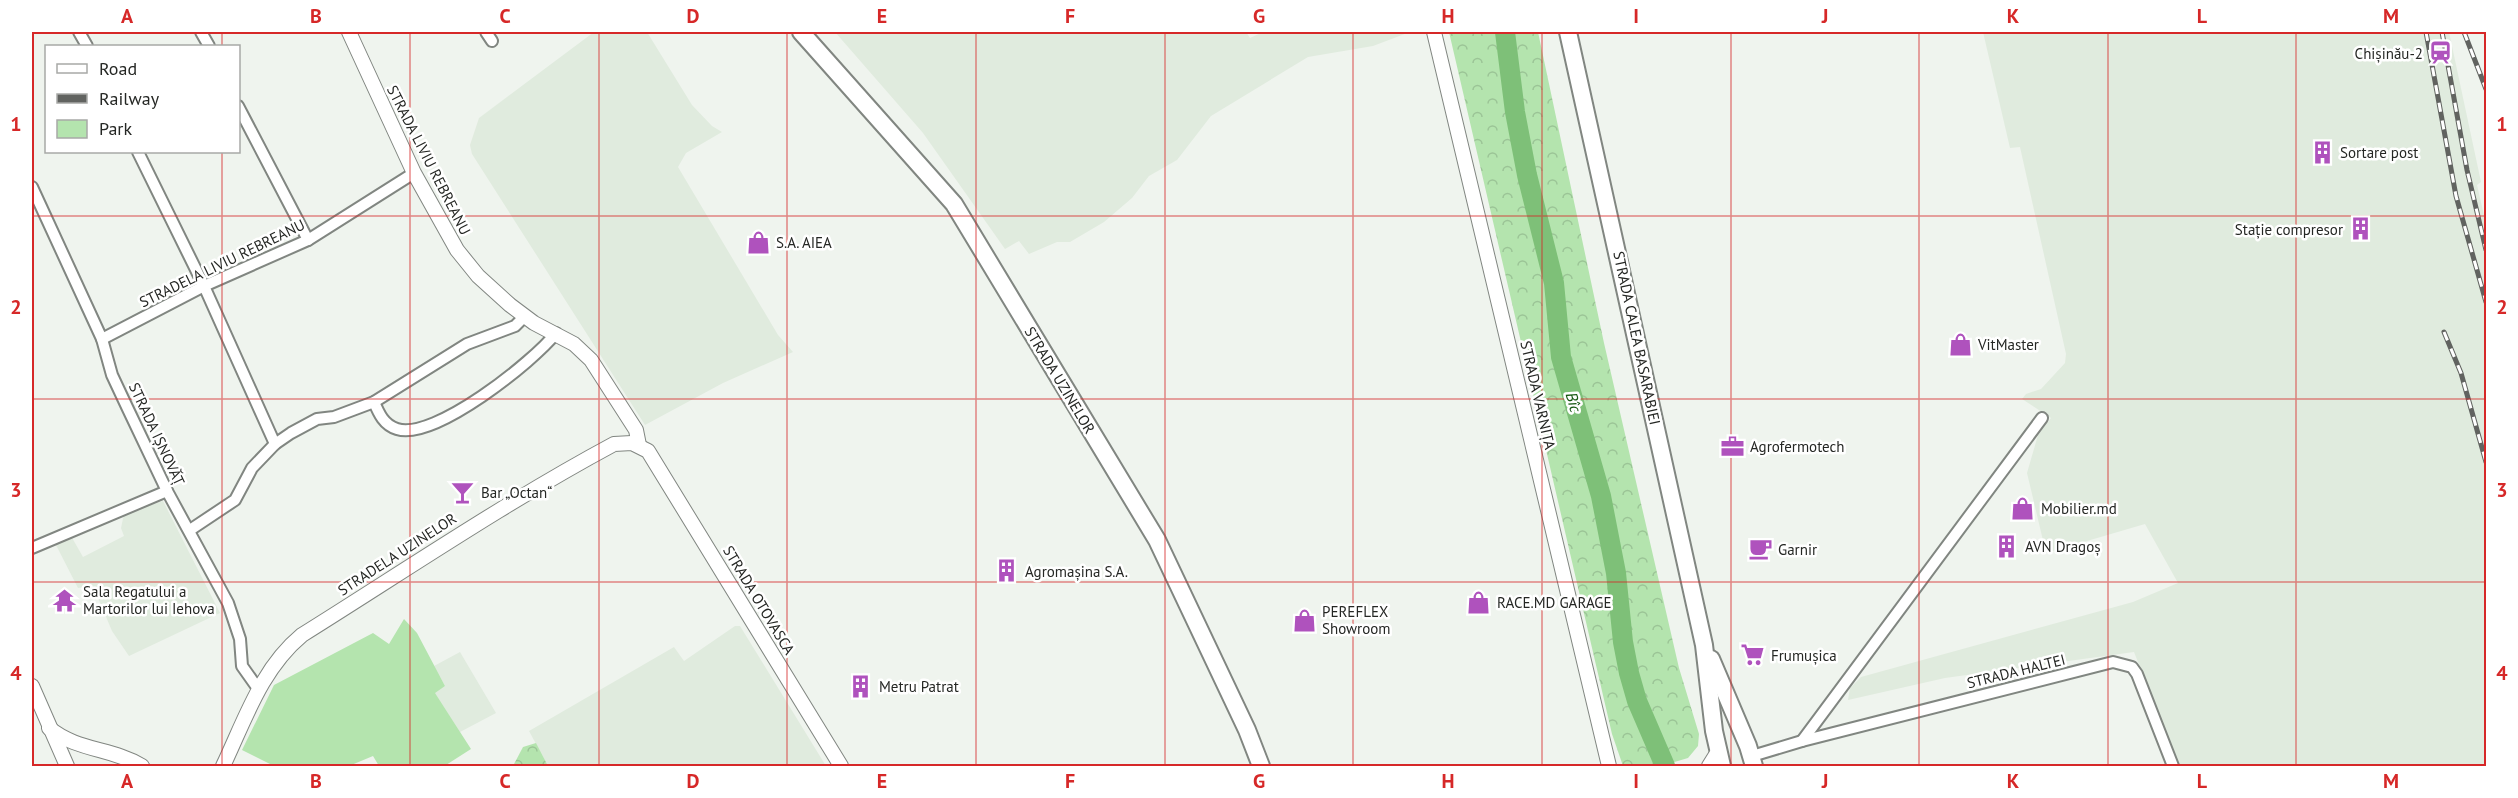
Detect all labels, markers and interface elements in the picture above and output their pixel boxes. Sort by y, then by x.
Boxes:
text: A [121,3,134,29]
text: B [310,3,322,29]
text: C [499,3,511,29]
text: D [687,3,700,29]
text: E [877,3,887,29]
text: F [1065,3,1075,29]
text: G [1253,3,1265,29]
text: H [1441,3,1455,29]
text: I [1633,3,1639,29]
text: J [1821,3,1828,29]
text: K [2007,3,2020,29]
text: L [2197,3,2208,29]
text: M [2383,3,2399,29]
station icon: Chișinău-2 [2428,40,2454,66]
place label: Chișinău-2 [2355,44,2423,63]
legend [45,45,240,153]
text: Road [99,57,137,80]
street label: STRADA LIVIU REBREANU [383,82,475,238]
text: Railway [99,87,160,110]
text: 1 [10,111,22,137]
text: 1 [2496,111,2508,137]
text: Park [99,117,132,140]
building icon: Sortare post [2309,139,2335,165]
place label: Sortare post [2340,143,2418,162]
street label: STRADELA LIVIU REBREANU [136,215,308,311]
building icon: Stație compresor [2348,216,2374,242]
place label: Stație compresor [2235,220,2343,239]
shop icon: S.A. AIEA [745,229,771,255]
place label: S.A. AIEA [776,233,832,252]
street label: STRADA CALEA BASARABIEI [1609,249,1665,427]
text: 2 [10,294,22,320]
text: 2 [2496,294,2508,320]
street label: STRADA UZINELOR [1021,323,1099,437]
shop icon: VitMaster [1947,331,1973,357]
place label: VitMaster [1977,335,2039,354]
street label: STRADA VARNIȚA [1516,339,1560,451]
street label: STRADA IȘNOVĂȚ [125,379,189,489]
water label: Bîc [1562,390,1586,415]
office icon: Agrofermotech [1719,433,1745,459]
place label: Agrofermotech [1750,437,1845,456]
text: 3 [10,477,22,503]
text: 3 [2496,477,2508,503]
bar icon: Bar „Octan“ [450,479,476,505]
place label: Bar „Octan“ [481,483,552,502]
shop icon: Mobilier.md [2010,495,2036,521]
place label: Mobilier.md [2041,499,2117,518]
street label: STRADELA UZINELOR [334,508,460,600]
building icon: AVN Dragoș [1994,533,2020,559]
cafe icon: Garnir [1747,536,1773,562]
place label: AVN Dragoș [2025,537,2100,556]
place label: Garnir [1778,540,1817,559]
street label: STRADA OTOVASCA [719,542,799,658]
building icon: Agromașina S.A. [994,558,1020,584]
place label: Agromașina S.A. [1025,562,1128,581]
place label: Sala Regatului a Martorilor lui Iehova [83,582,215,618]
temple icon: Sala Regatului a Martorilor lui Iehova [52,587,78,613]
shop icon: RACE.MD GARAGE [1466,589,1492,615]
place label: RACE.MD GARAGE [1497,593,1612,612]
place label: PEREFLEX Showroom [1322,602,1390,638]
shop icon: PEREFLEX Showroom [1291,607,1317,633]
supermarket icon: Frumușica [1740,642,1766,668]
place label: Frumușica [1771,646,1837,665]
street label: STRADA HALTEI [1965,650,2067,692]
text: 4 [10,660,22,686]
text: 4 [2496,660,2508,686]
building icon: Metru Patrat [848,673,874,699]
place label: Metru Patrat [879,677,959,696]
text: A [121,768,134,794]
text: B [310,768,322,794]
text: C [499,768,511,794]
text: D [687,768,700,794]
text: E [877,768,887,794]
text: F [1065,768,1075,794]
text: G [1253,768,1265,794]
text: H [1441,768,1455,794]
text: I [1633,768,1639,794]
text: J [1821,768,1828,794]
text: K [2007,768,2020,794]
text: L [2197,768,2208,794]
text: M [2383,768,2399,794]

